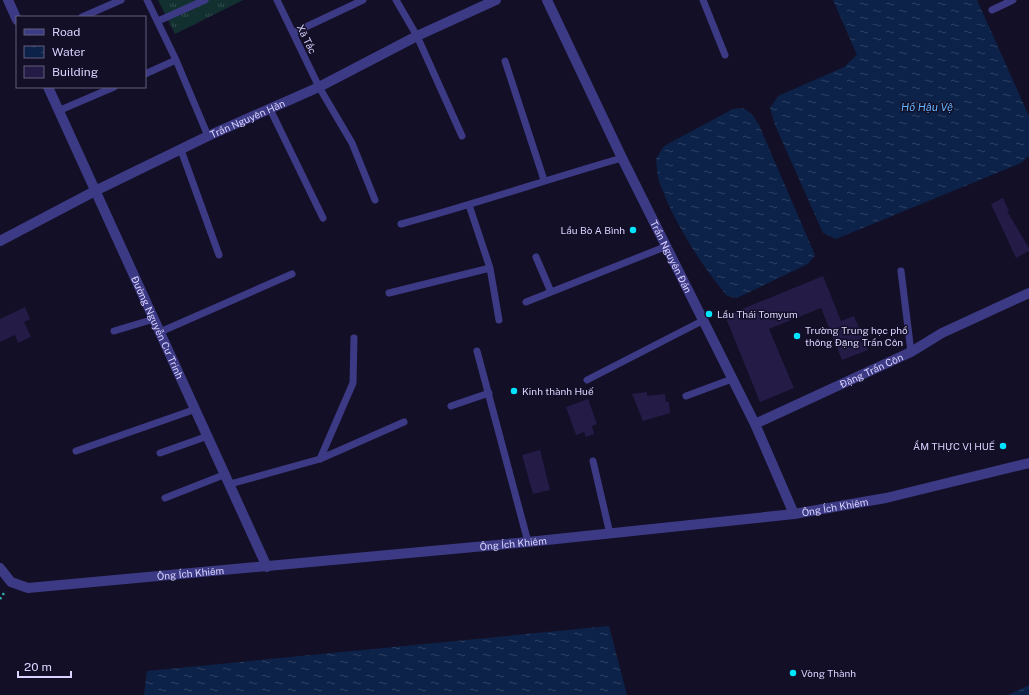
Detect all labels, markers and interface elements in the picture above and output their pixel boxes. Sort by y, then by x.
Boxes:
legend [16,16,146,88]
street label: Xã Tắc [295,22,319,56]
text: Road [52,25,80,39]
text: Water [52,45,86,59]
text: Building [52,65,98,79]
street label: Trần Nguyên Hãn [208,97,287,140]
water label: Hồ Hậu Vệ [901,101,953,113]
street label: Trần Nguyên Đán [648,218,695,295]
place label: Lẩu Bò A Bình [561,224,625,236]
marker: Lẩu Bò A Bình [628,225,638,235]
street label: Đường Nguyễn Cư Trinh [129,274,186,381]
place label: Lẩu Thái Tomyum [717,308,798,320]
marker: Lẩu Thái Tomyum [704,309,714,319]
place label: Trường Trung học phổ thông Đặng Trần Côn [805,324,908,348]
marker: Trường Trung học phổ thông Đặng Trần Côn [792,331,802,341]
street label: Đặng Trần Côn [838,350,905,390]
place label: Kinh thành Huế [522,385,594,397]
marker: Kinh thành Huế [509,386,519,396]
place label: ẨM THỰC VỊ HUẾ [913,439,995,452]
marker: ẨM THỰC VỊ HUẾ [998,441,1008,451]
street label: Ông Ích Khiêm [801,495,869,519]
street label: Ông Ích Khiêm [479,534,547,552]
street label: Ông Ích Khiêm [156,564,225,582]
scale bar [18,653,71,679]
text: 20 m [24,660,52,674]
place label: Vòng Thành [801,667,856,679]
marker: Vòng Thành [788,668,798,678]

